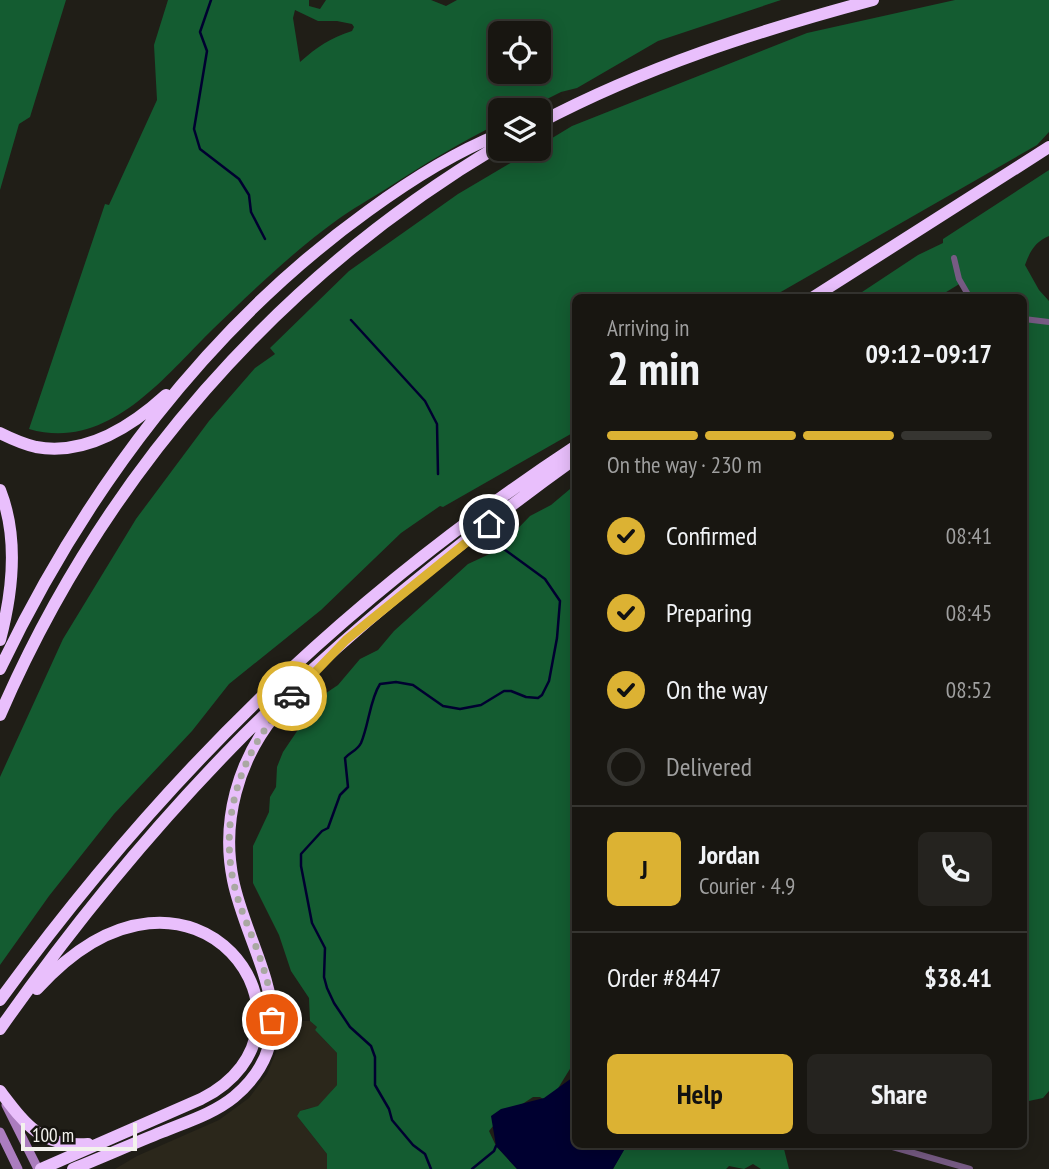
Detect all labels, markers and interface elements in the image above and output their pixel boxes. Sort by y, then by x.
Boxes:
map controls [488,21,551,161]
button: locate [488,21,551,84]
button: layers [488,98,551,161]
text: Arriving in [607,313,689,342]
text: 09:12–09:17 [865,337,992,370]
text: 2 min [607,338,700,398]
text: On the way · 230 m [607,450,762,479]
pin [459,494,519,554]
icon: home [470,505,508,543]
icon: check [607,517,645,555]
text: Confirmed [666,519,757,552]
text: 08:41 [946,521,992,550]
icon: check [607,594,645,632]
text: Preparing [666,596,752,629]
text: 08:45 [946,598,992,627]
courier [257,661,327,731]
icon: check [607,671,645,709]
text: On the way [666,673,768,706]
text: 08:52 [946,675,992,704]
icon: car [273,677,311,715]
text: Delivered [666,750,752,783]
button: phone [918,832,992,906]
text: Jordan [699,838,760,871]
text: J [640,853,648,886]
text: Courier · 4.9 [699,871,795,900]
text: Order #8447 [607,961,722,994]
text: $38.41 [924,961,992,994]
pin [242,990,302,1050]
icon: bag [253,1001,291,1039]
button: Help [607,1054,793,1134]
button: Share [807,1054,992,1134]
scale bar [21,1120,136,1152]
text: 100 m [32,1123,74,1147]

